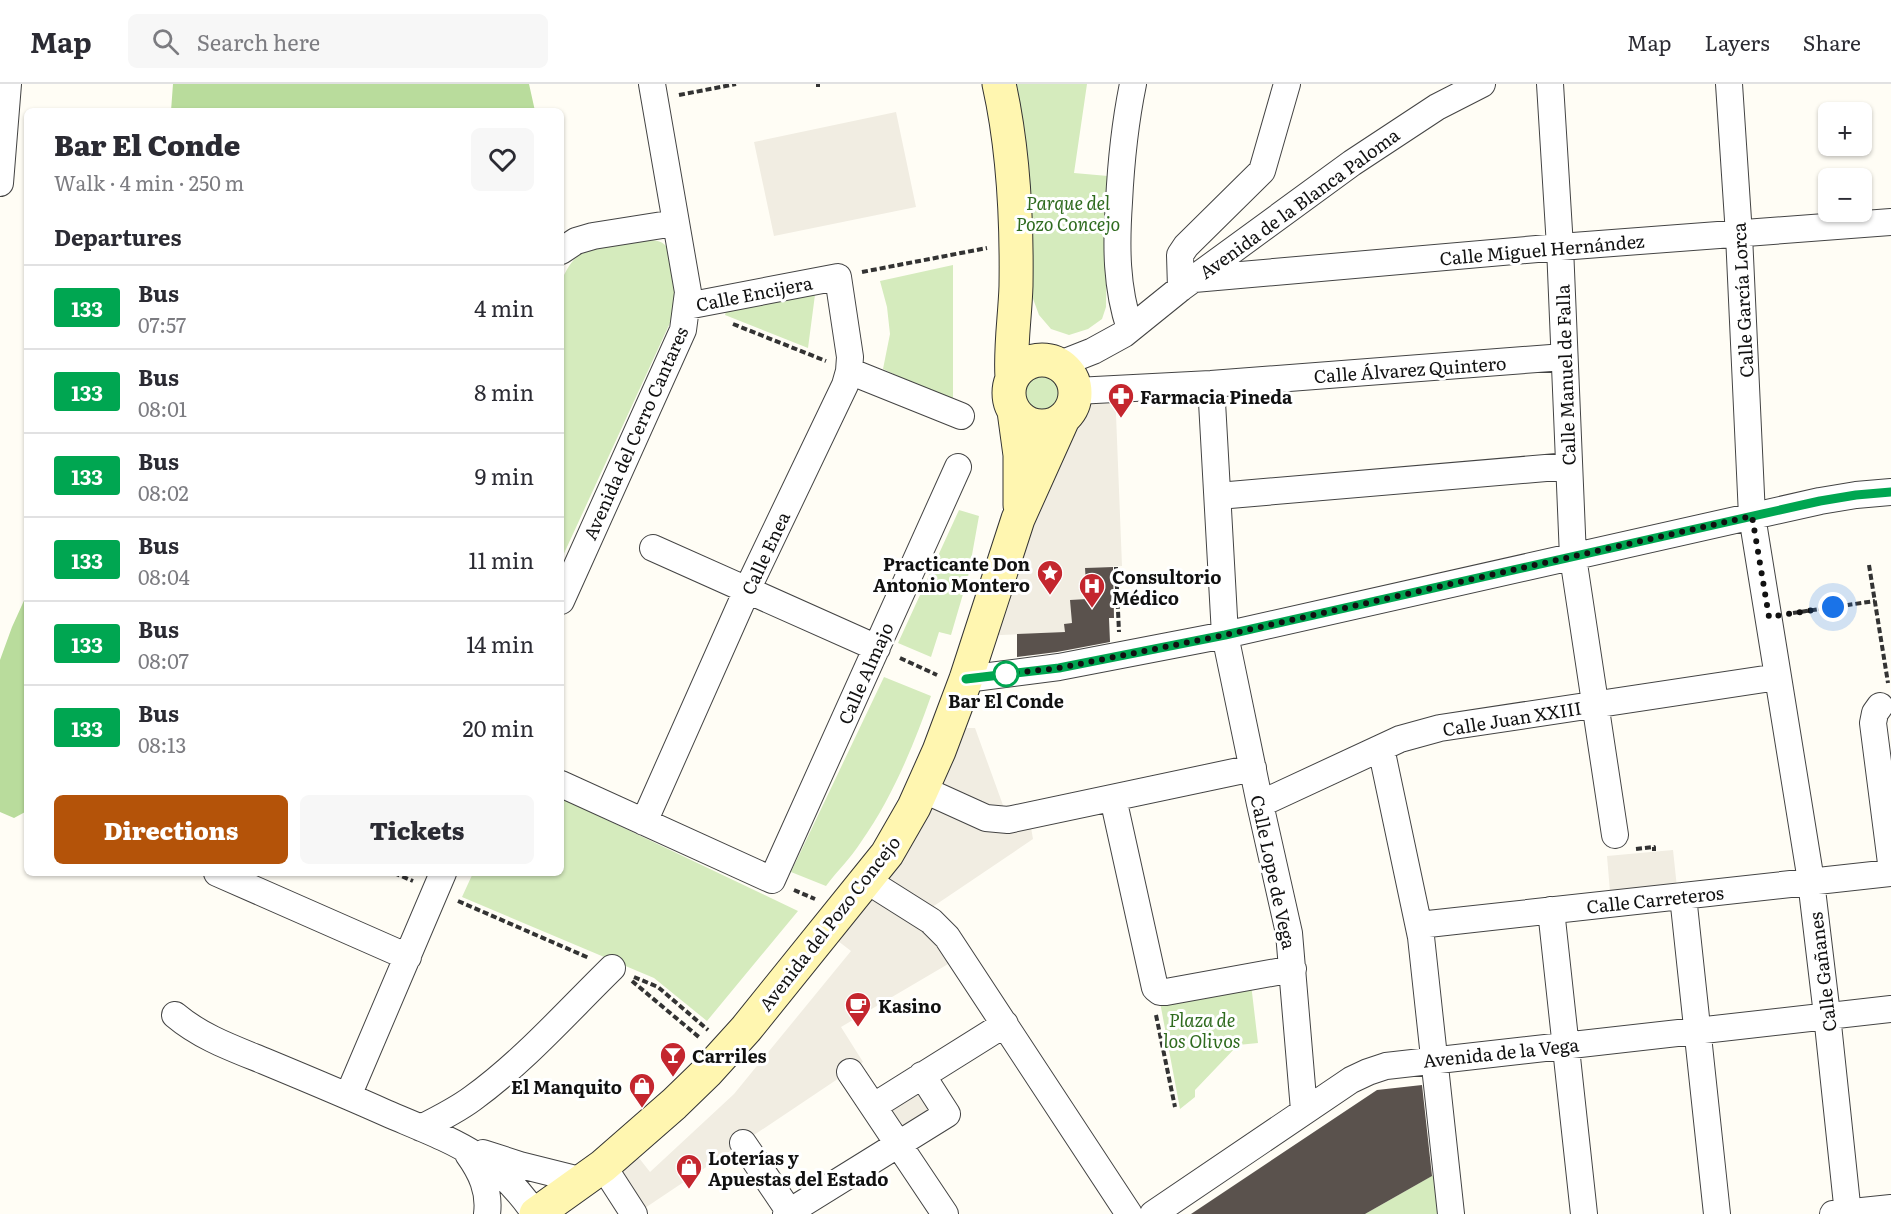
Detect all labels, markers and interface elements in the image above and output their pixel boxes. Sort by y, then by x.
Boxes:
search box [128,14,548,68]
text: Map [30,20,92,62]
icon: search [149,25,182,58]
text: Search here [197,25,320,58]
text: Map [1627,26,1672,57]
text: Layers [1705,26,1770,57]
text: Share [1803,26,1861,57]
map controls [1818,102,1872,222]
button: + [1818,102,1872,156]
street label: Avenida de la Blanca Paloma [1193,121,1405,285]
text: Bar El Conde [54,123,240,165]
button: heart [471,128,534,191]
text: Walk · 4 min · 250 m [54,167,244,197]
button: − [1818,168,1872,222]
park label: Parque del Pozo Concejo [1016,189,1120,237]
text: Departures [54,220,181,253]
street label: Calle García Lorca [1724,221,1760,378]
street label: Calle Miguel Hernández [1438,227,1646,271]
street label: Calle Encijera [693,268,815,318]
text: Bus [138,276,179,309]
street label: Calle Manuel de Falla [1548,284,1582,466]
text: 4 min [474,291,534,324]
text: 133 [71,292,103,323]
text: 07:57 [138,309,186,339]
street label: Avenida del Cerro Cantares [576,322,694,544]
street label: Calle Álvarez Quintero [1313,349,1507,389]
text: Bus [138,360,179,393]
text: 8 min [474,375,534,408]
text: 133 [71,376,103,407]
pharmacy icon: Farmacia Pineda [1106,381,1136,419]
place label: Farmacia Pineda [1140,383,1293,410]
text: 08:01 [138,393,187,423]
text: Bus [138,444,179,477]
text: 9 min [475,459,534,492]
text: 133 [71,460,103,491]
text: 08:02 [138,477,189,507]
street label: Calle Enea [734,507,796,599]
text: Bus [138,528,179,561]
text: 11 min [468,543,534,576]
text: 133 [71,544,103,575]
place label: Practicante Don Antonio Montero [873,550,1030,598]
place icon: Practicante Don Antonio Montero [1035,558,1065,596]
text: 08:04 [138,561,190,591]
place label: Consultorio Médico [1112,563,1222,611]
hospital icon: Consultorio Médico [1077,571,1107,609]
your location [1818,592,1848,622]
text: Bus [138,612,179,645]
street label: Calle Almajo [830,618,900,728]
text: 14 min [466,627,534,660]
text: 133 [71,628,103,659]
text: 08:07 [138,645,189,675]
marker: Bar El Conde [993,661,1019,687]
place label: Bar El Conde [948,687,1064,714]
street label: Calle Juan XXIII [1441,694,1583,742]
text: Bus [138,696,179,729]
text: 20 min [462,711,534,744]
text: 133 [71,712,103,743]
text: 08:13 [138,729,186,759]
street label: Calle Lope de Vega [1244,792,1304,952]
button: Directions [54,795,288,864]
button: Tickets [300,795,534,864]
street label: Avenida del Pozo Concejo [752,830,906,1016]
street label: Calle Carreteros [1585,878,1725,920]
street label: Calle Gañanes [1801,911,1843,1033]
cafe icon: Kasino [843,990,873,1028]
place label: Kasino [878,992,942,1019]
park label: Plaza de los Olivos [1164,1006,1240,1054]
street label: Avenida de la Vega [1422,1030,1581,1074]
bar icon: Carriles [658,1040,688,1078]
place label: Carriles [692,1042,766,1069]
shop icon: El Manquito [627,1071,657,1109]
place label: El Manquito [511,1073,622,1100]
place label: Loterías y Apuestas del Estado [708,1144,889,1192]
shop icon: Loterías y Apuestas del Estado [674,1152,704,1190]

